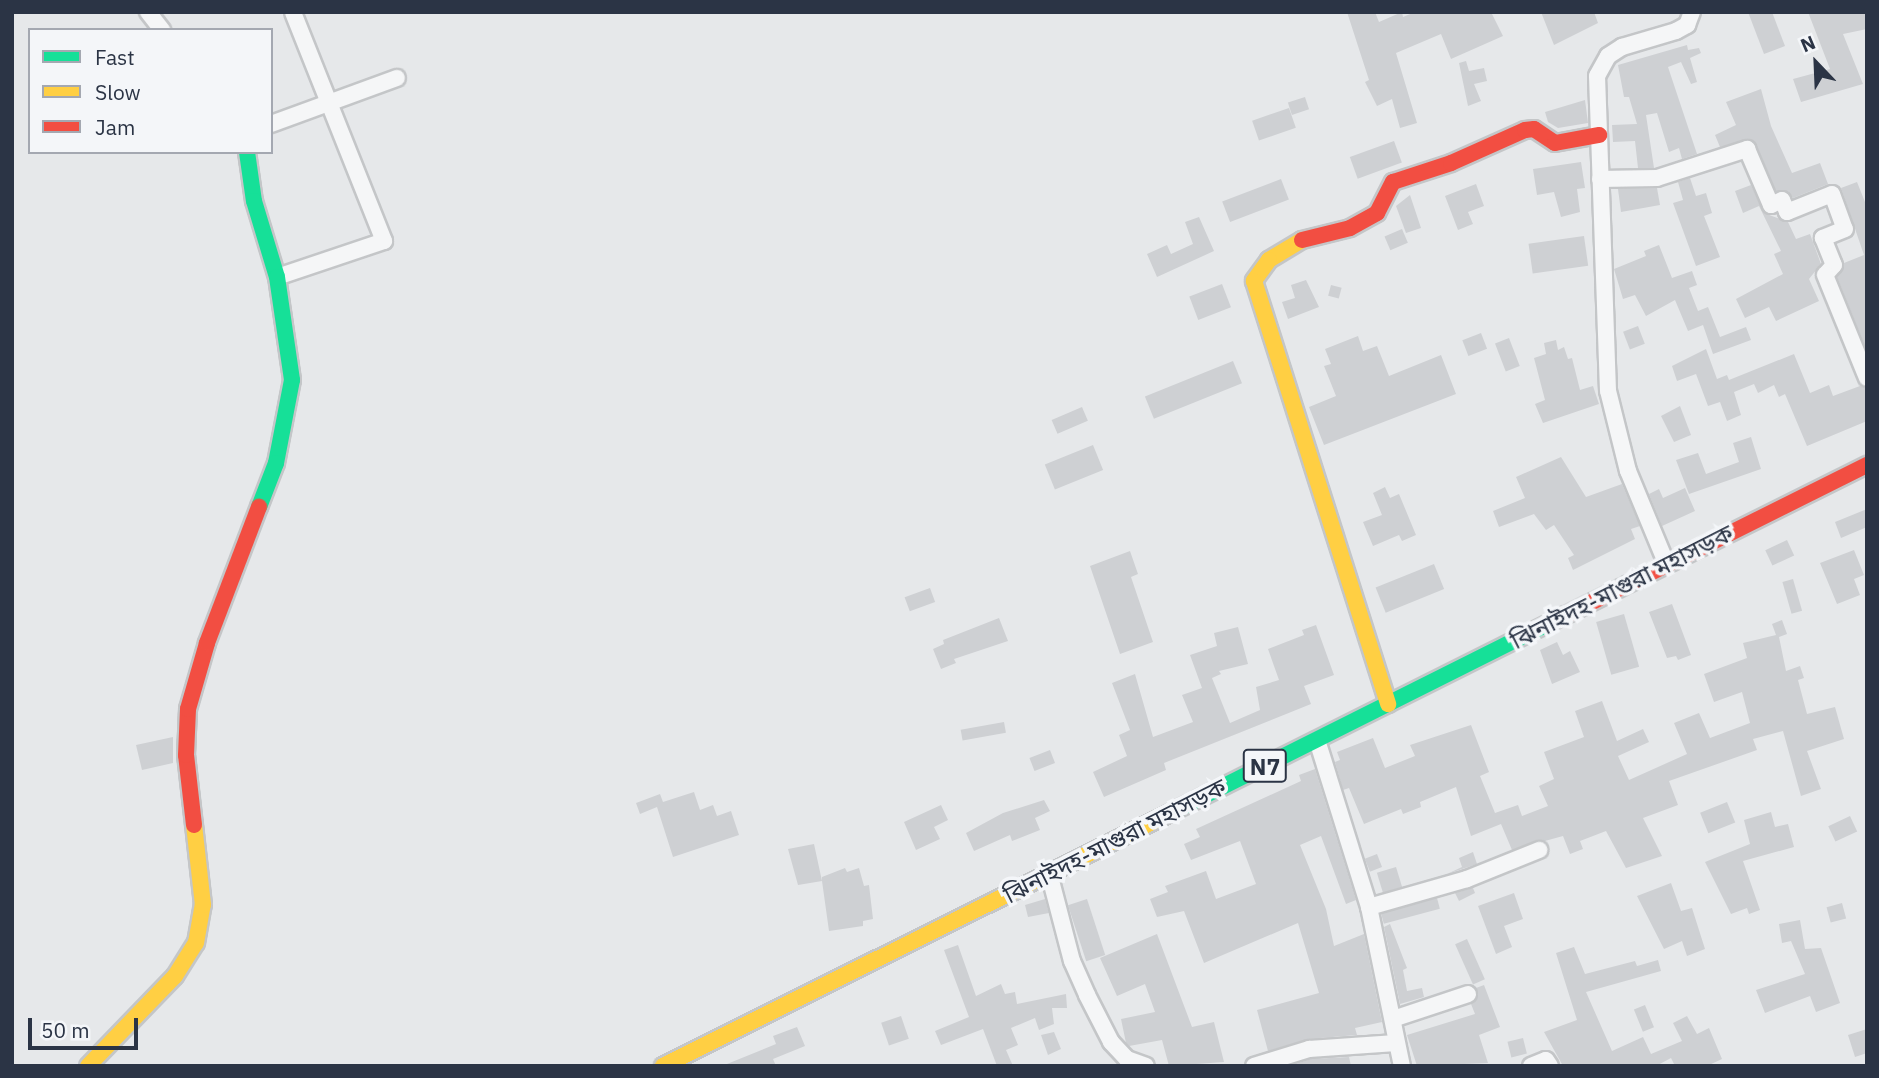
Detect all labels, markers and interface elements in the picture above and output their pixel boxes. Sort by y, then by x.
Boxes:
legend [28,28,273,154]
north arrow [1781,28,1851,98]
text: N [1797,30,1819,57]
text: Fast [95,43,135,71]
text: Slow [95,78,141,106]
text: Jam [95,113,135,141]
street label: ঝিনাইদহ-মাগুরা মহাসড়ক [1506,518,1738,656]
road number: N7 [1242,746,1288,786]
street label: ঝিনাইদহ-মাগুরা মহাসড়ক [999,772,1231,910]
scale bar [32,1004,142,1048]
text: 50 m [41,1016,90,1044]

